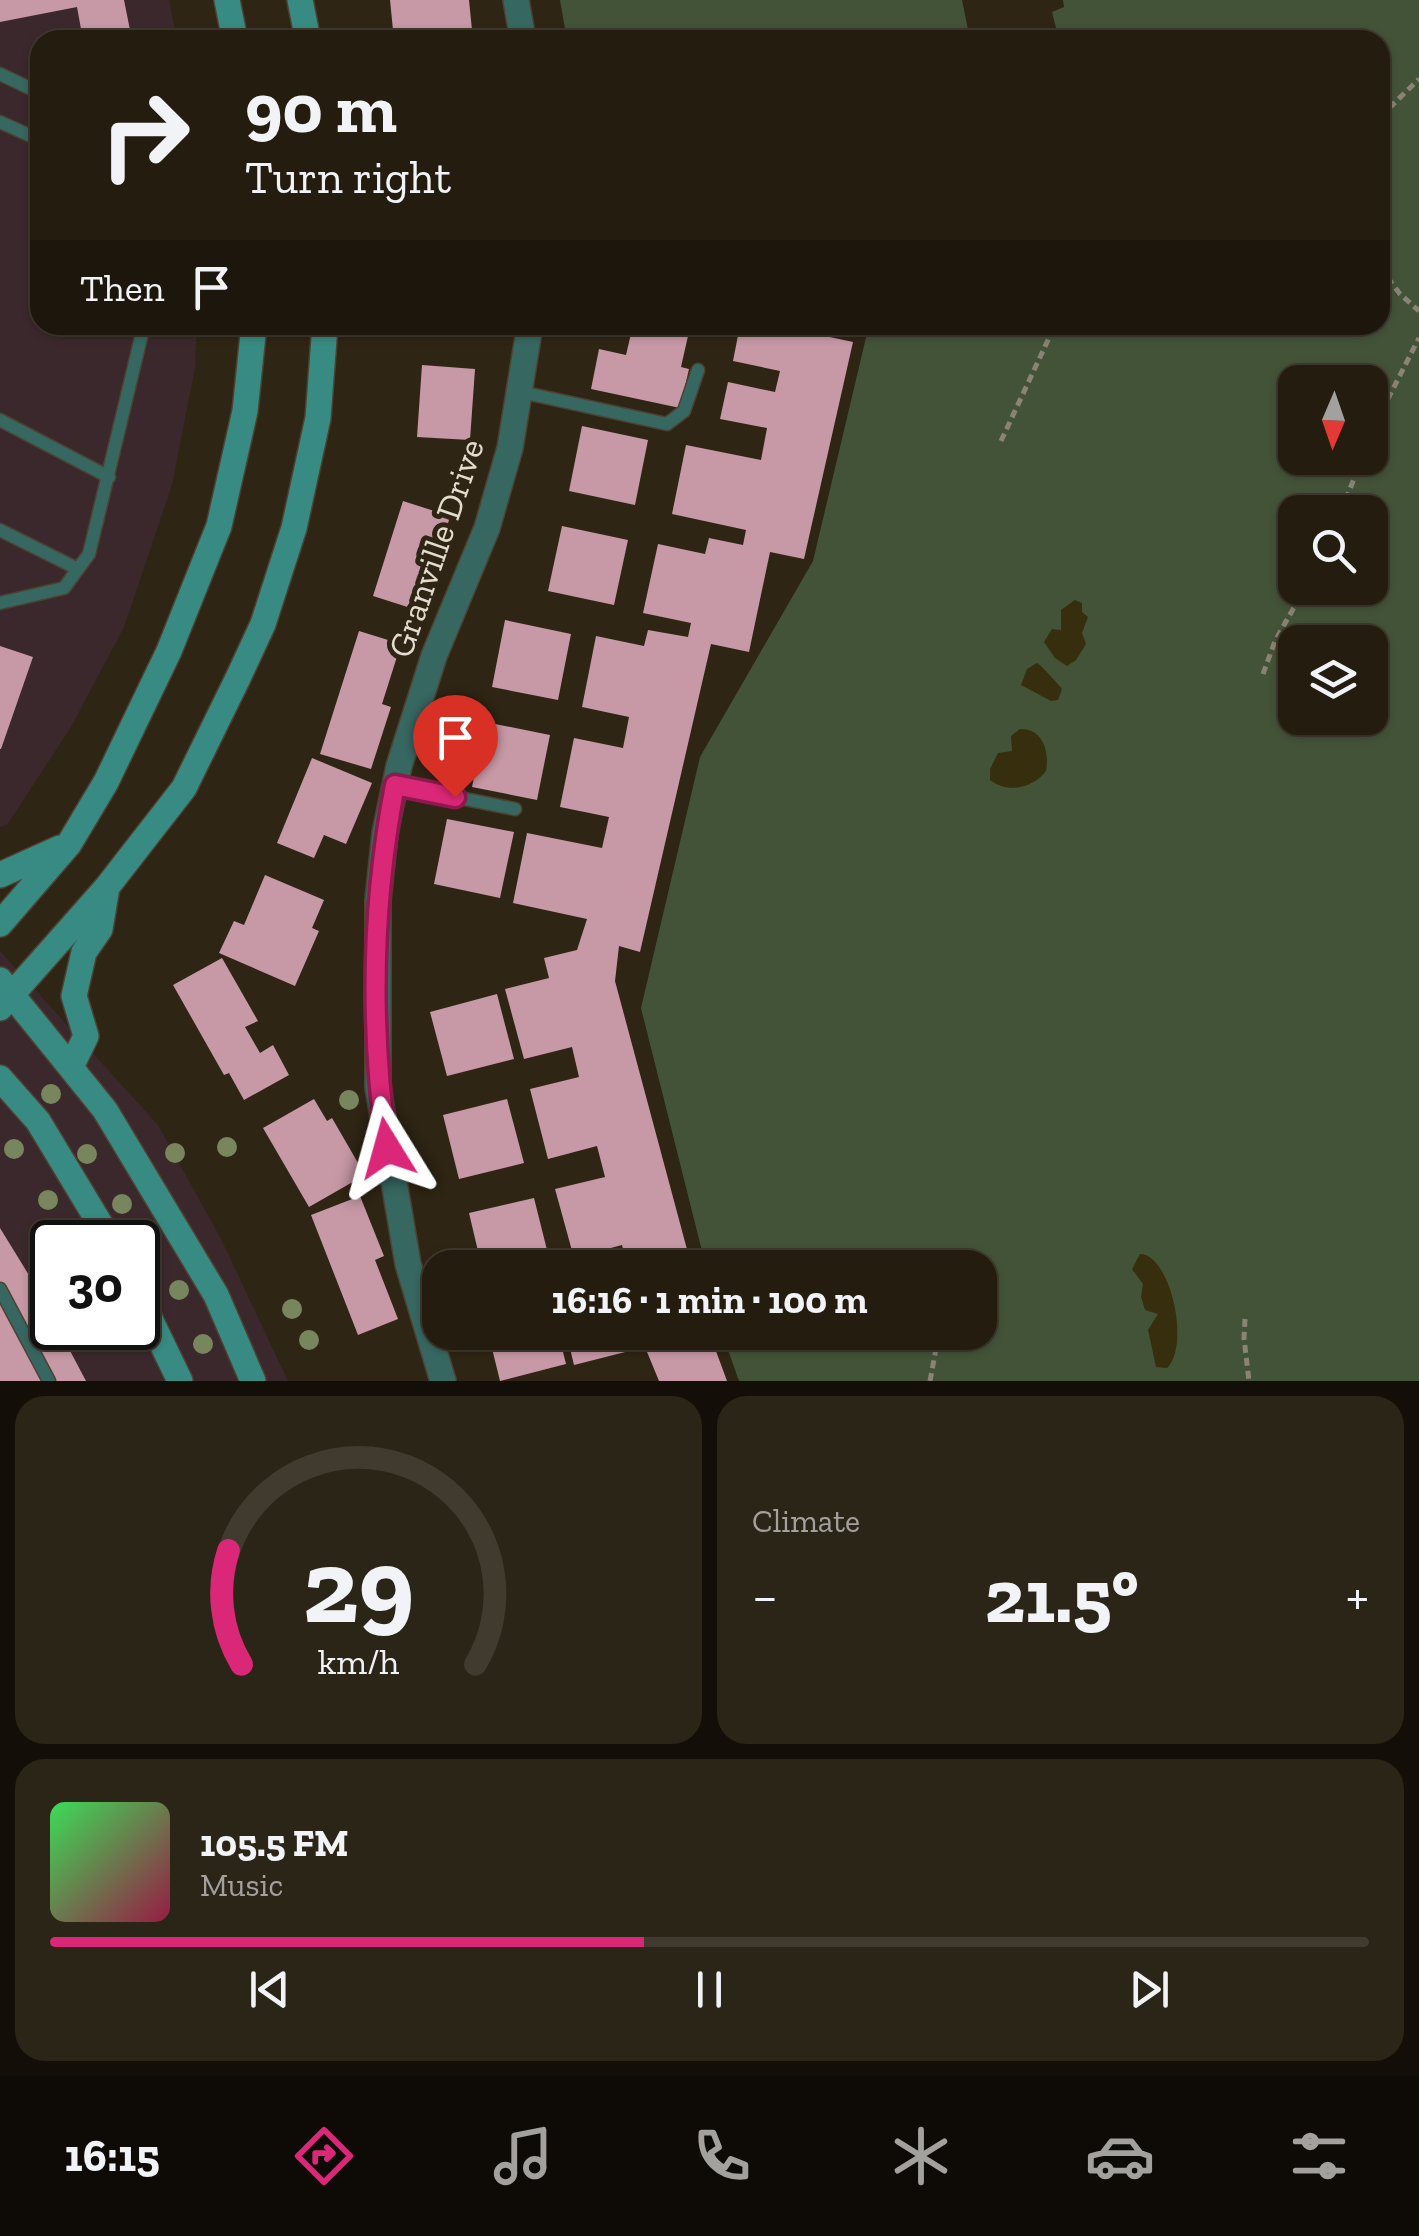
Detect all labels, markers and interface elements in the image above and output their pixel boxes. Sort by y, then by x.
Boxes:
text: 90 m [245,66,397,150]
icon: right [80,70,210,200]
text: Turn right [245,151,451,205]
icon: arrive [184,260,239,315]
text: Then [80,265,164,311]
north arrow [1278,365,1388,475]
map controls [1278,365,1388,735]
street label: Granville Drive [379,433,493,663]
button: search [1278,495,1388,605]
button: layers [1278,625,1388,735]
pin [413,695,498,798]
icon: arrive [428,710,483,765]
position arrow [335,1096,439,1200]
speed limit sign: 30 [30,1220,160,1350]
text: 16:16 · 1 min · 100 m [552,1277,867,1323]
text: Climate [752,1502,860,1540]
text: 29 [303,1524,414,1649]
text: 21.5° [985,1551,1139,1641]
text: − [752,1563,778,1629]
text: + [1346,1563,1369,1629]
text: km/h [318,1640,399,1683]
text: 105.5 FM [200,1820,348,1866]
text: Music [200,1866,283,1904]
icon: previous [242,1962,297,2017]
icon: pause [682,1962,737,2017]
icon: next [1122,1962,1177,2017]
icon: directions [289,2121,359,2191]
icon: music [488,2121,558,2191]
icon: phone [687,2121,757,2191]
icon: climate [886,2121,956,2191]
icon: car [1085,2121,1155,2191]
icon: filters [1284,2121,1354,2191]
text: 16:15 [65,2129,160,2183]

